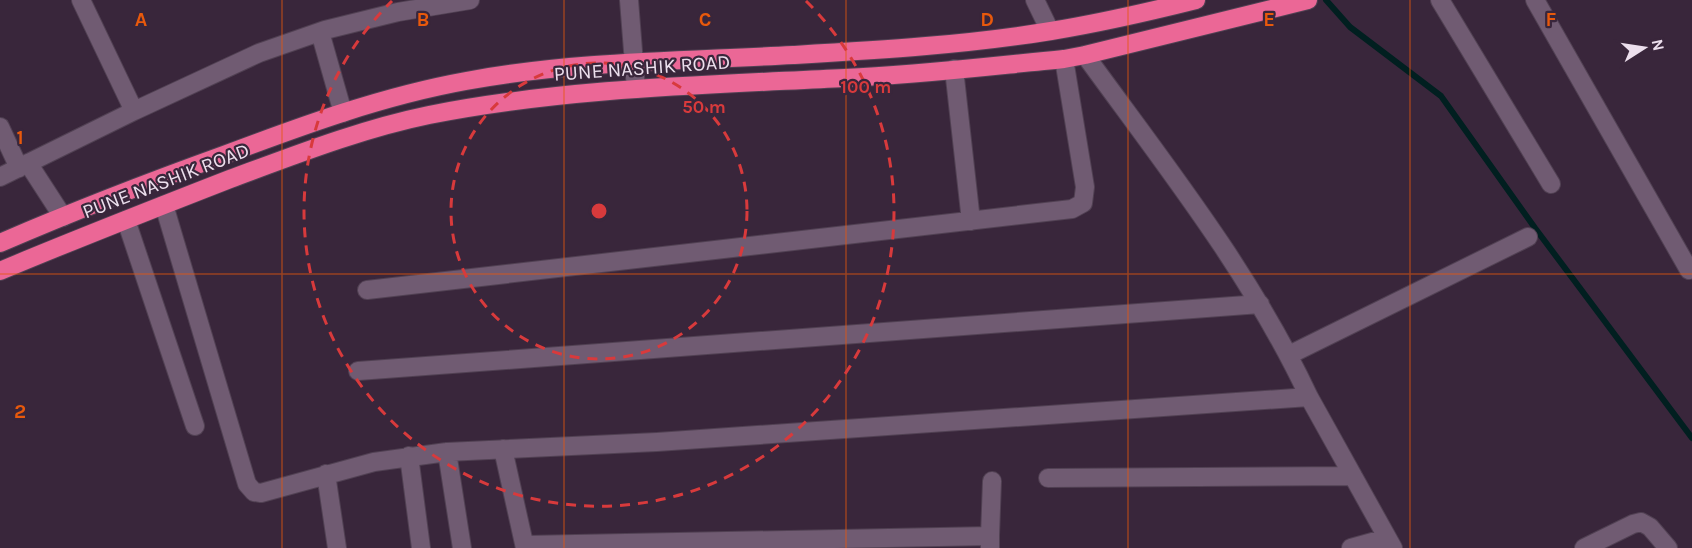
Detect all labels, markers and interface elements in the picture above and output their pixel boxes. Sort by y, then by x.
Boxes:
text: A [135,8,148,31]
text: B [417,8,429,31]
text: C [699,8,711,31]
text: D [980,8,994,31]
text: E [1263,8,1275,31]
text: F [1546,8,1557,31]
north arrow [1614,18,1674,78]
text: N [1648,37,1669,53]
street label: PUNE NASHIK ROAD [553,50,731,86]
text: 100 m [841,76,891,98]
text: 50 m [682,96,726,118]
text: 1 [16,126,24,149]
street label: PUNE NASHIK ROAD [79,139,253,223]
centre of rings [589,201,609,221]
text: 2 [14,400,26,423]

